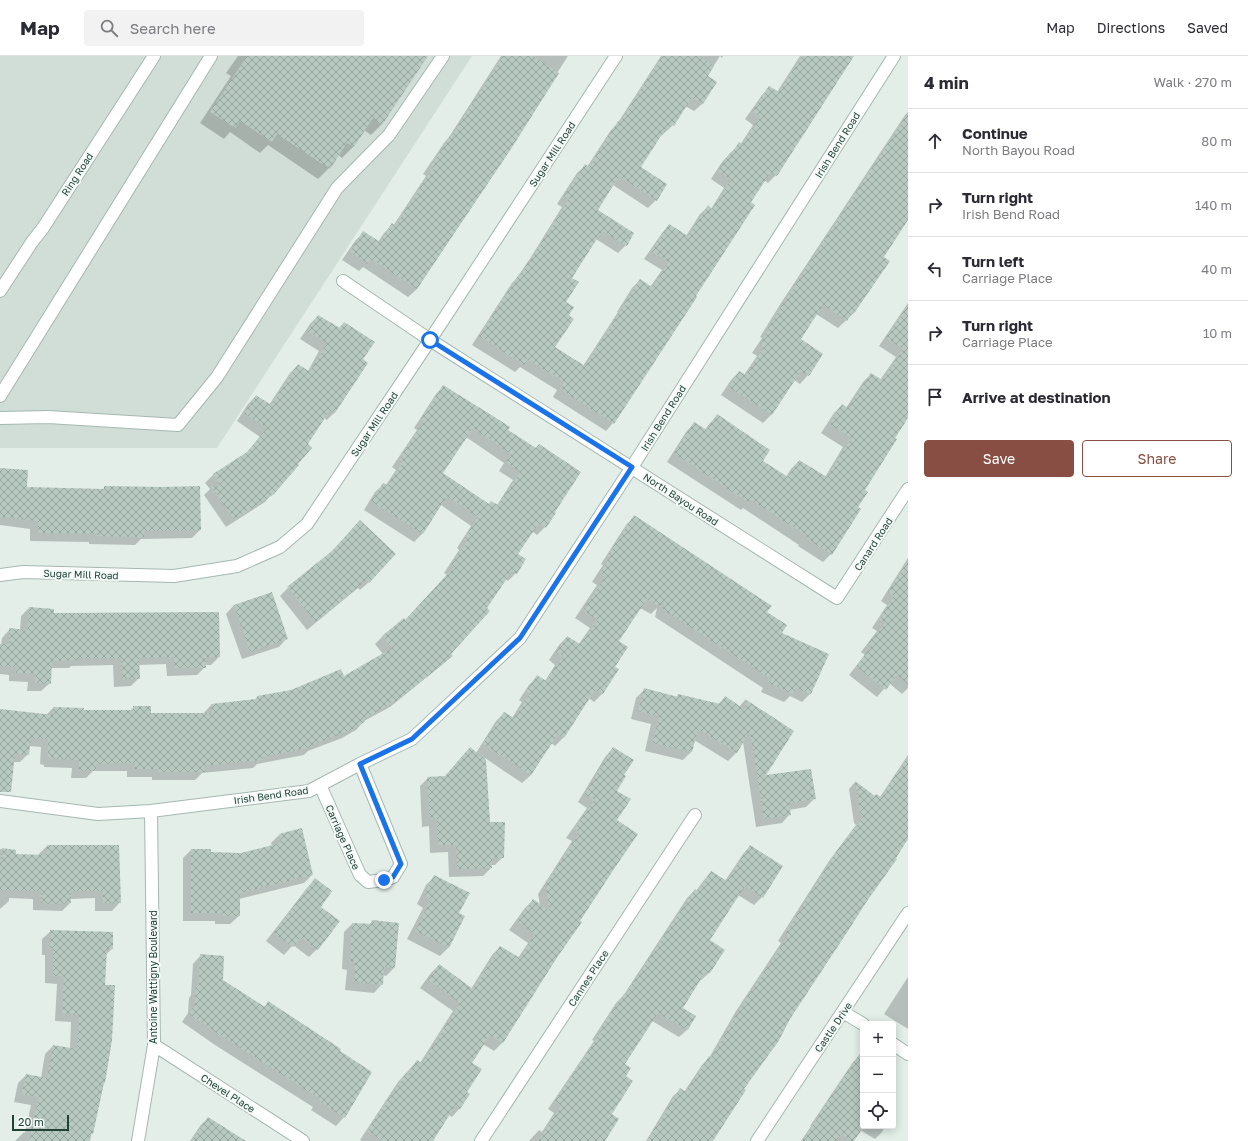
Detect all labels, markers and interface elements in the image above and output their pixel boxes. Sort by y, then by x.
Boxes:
search box [84,10,364,46]
text: Map [20,16,60,39]
icon: search [98,17,120,39]
text: Search here [130,19,216,37]
text: Map [1046,19,1075,36]
text: Directions [1097,19,1165,36]
text: Saved [1187,19,1228,36]
text: 4 min [924,72,969,93]
text: Walk · 270 m [1154,74,1232,90]
street label: Irish Bend Road [812,110,862,180]
street label: Sugar Mill Road [526,119,578,189]
text: Continue [962,124,1028,142]
icon: ahead [924,130,946,152]
text: 80 m [1201,133,1232,149]
text: North Bayou Road [962,142,1075,158]
street label: Ring Road [59,150,95,198]
text: Turn right [962,188,1033,206]
icon: right [924,194,946,216]
text: 140 m [1195,197,1232,213]
text: Irish Bend Road [962,206,1060,222]
text: Turn left [962,252,1024,270]
icon: left [924,258,946,280]
text: 40 m [1201,261,1232,277]
text: Carriage Place [962,270,1053,286]
text: Turn right [962,316,1033,334]
icon: right [924,322,946,344]
text: 10 m [1203,325,1232,341]
route start [421,331,439,349]
text: Carriage Place [962,334,1053,350]
street label: Irish Bend Road [638,383,688,453]
icon: arrive [924,386,946,408]
text: Arrive at destination [962,388,1111,406]
street label: Sugar Mill Road [348,389,400,459]
button: Save [924,440,1074,477]
button: Share [1082,440,1232,477]
street label: North Bayou Road [641,470,721,528]
street label: Canard Road [851,515,895,573]
street label: Sugar Mill Road [43,567,119,581]
street label: Irish Bend Road [233,784,309,806]
street label: Carriage Place [323,803,363,871]
route end [375,871,393,889]
street label: Antoine Wattigny Boulevard [147,910,159,1044]
street label: Cannes Place [565,947,611,1009]
street label: Castle Drive [812,999,854,1054]
map controls [860,1021,896,1129]
button: + [860,1021,896,1057]
button: − [860,1057,896,1093]
street label: Chevel Place [199,1071,257,1115]
button: locate [860,1093,896,1129]
scale bar [12,1113,69,1132]
text: 20 m [18,1115,44,1128]

